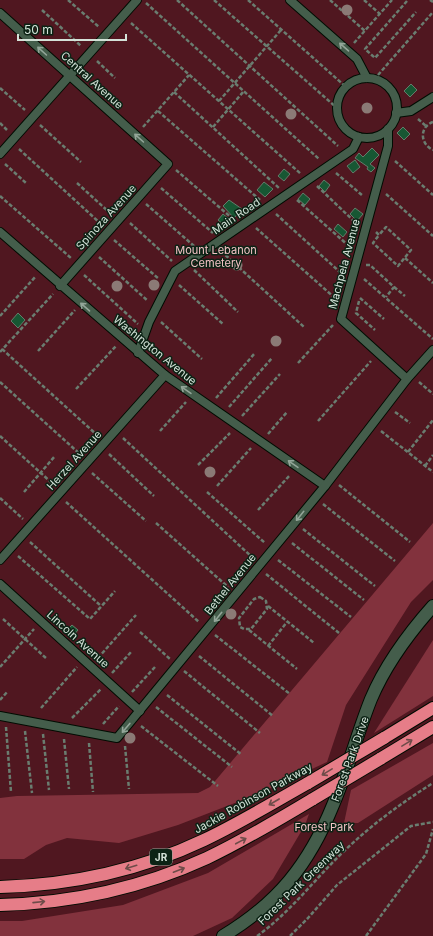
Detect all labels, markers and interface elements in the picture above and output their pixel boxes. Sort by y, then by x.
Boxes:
scale bar [18,16,126,42]
text: 50 m [24,22,53,37]
one-way arrow [339,43,349,52]
one-way arrow [38,47,48,56]
street label: Central Avenue [58,48,126,112]
one-way arrow [134,133,144,142]
street label: Spinoza Avenue [73,181,139,253]
street label: Main Road [209,195,263,237]
street label: Machpela Avenue [325,217,363,311]
park label: Mount Lebanon Cemetery [175,243,257,270]
one-way arrow [80,303,91,312]
street label: Washington Avenue [111,312,199,388]
one-way arrow [181,386,192,394]
street label: Herzel Avenue [44,427,104,493]
one-way arrow [287,460,298,468]
one-way arrow [296,511,304,522]
street label: Bethel Avenue [201,551,259,617]
street label: Lincoln Avenue [44,607,112,671]
one-way arrow [213,611,222,622]
street label: Forest Park Drive [328,715,372,803]
one-way arrow [121,722,130,733]
one-way arrow [400,738,412,746]
street label: Jackie Robinson Parkway [191,760,315,836]
one-way arrow [321,768,333,776]
one-way arrow [269,799,281,807]
park label: Forest Park [294,820,354,834]
one-way arrow [235,837,247,844]
street label: Forest Park Greenway [255,838,347,928]
road number: JR [150,849,172,865]
one-way arrow [124,864,137,871]
one-way arrow [172,865,184,873]
one-way arrow [32,899,45,906]

